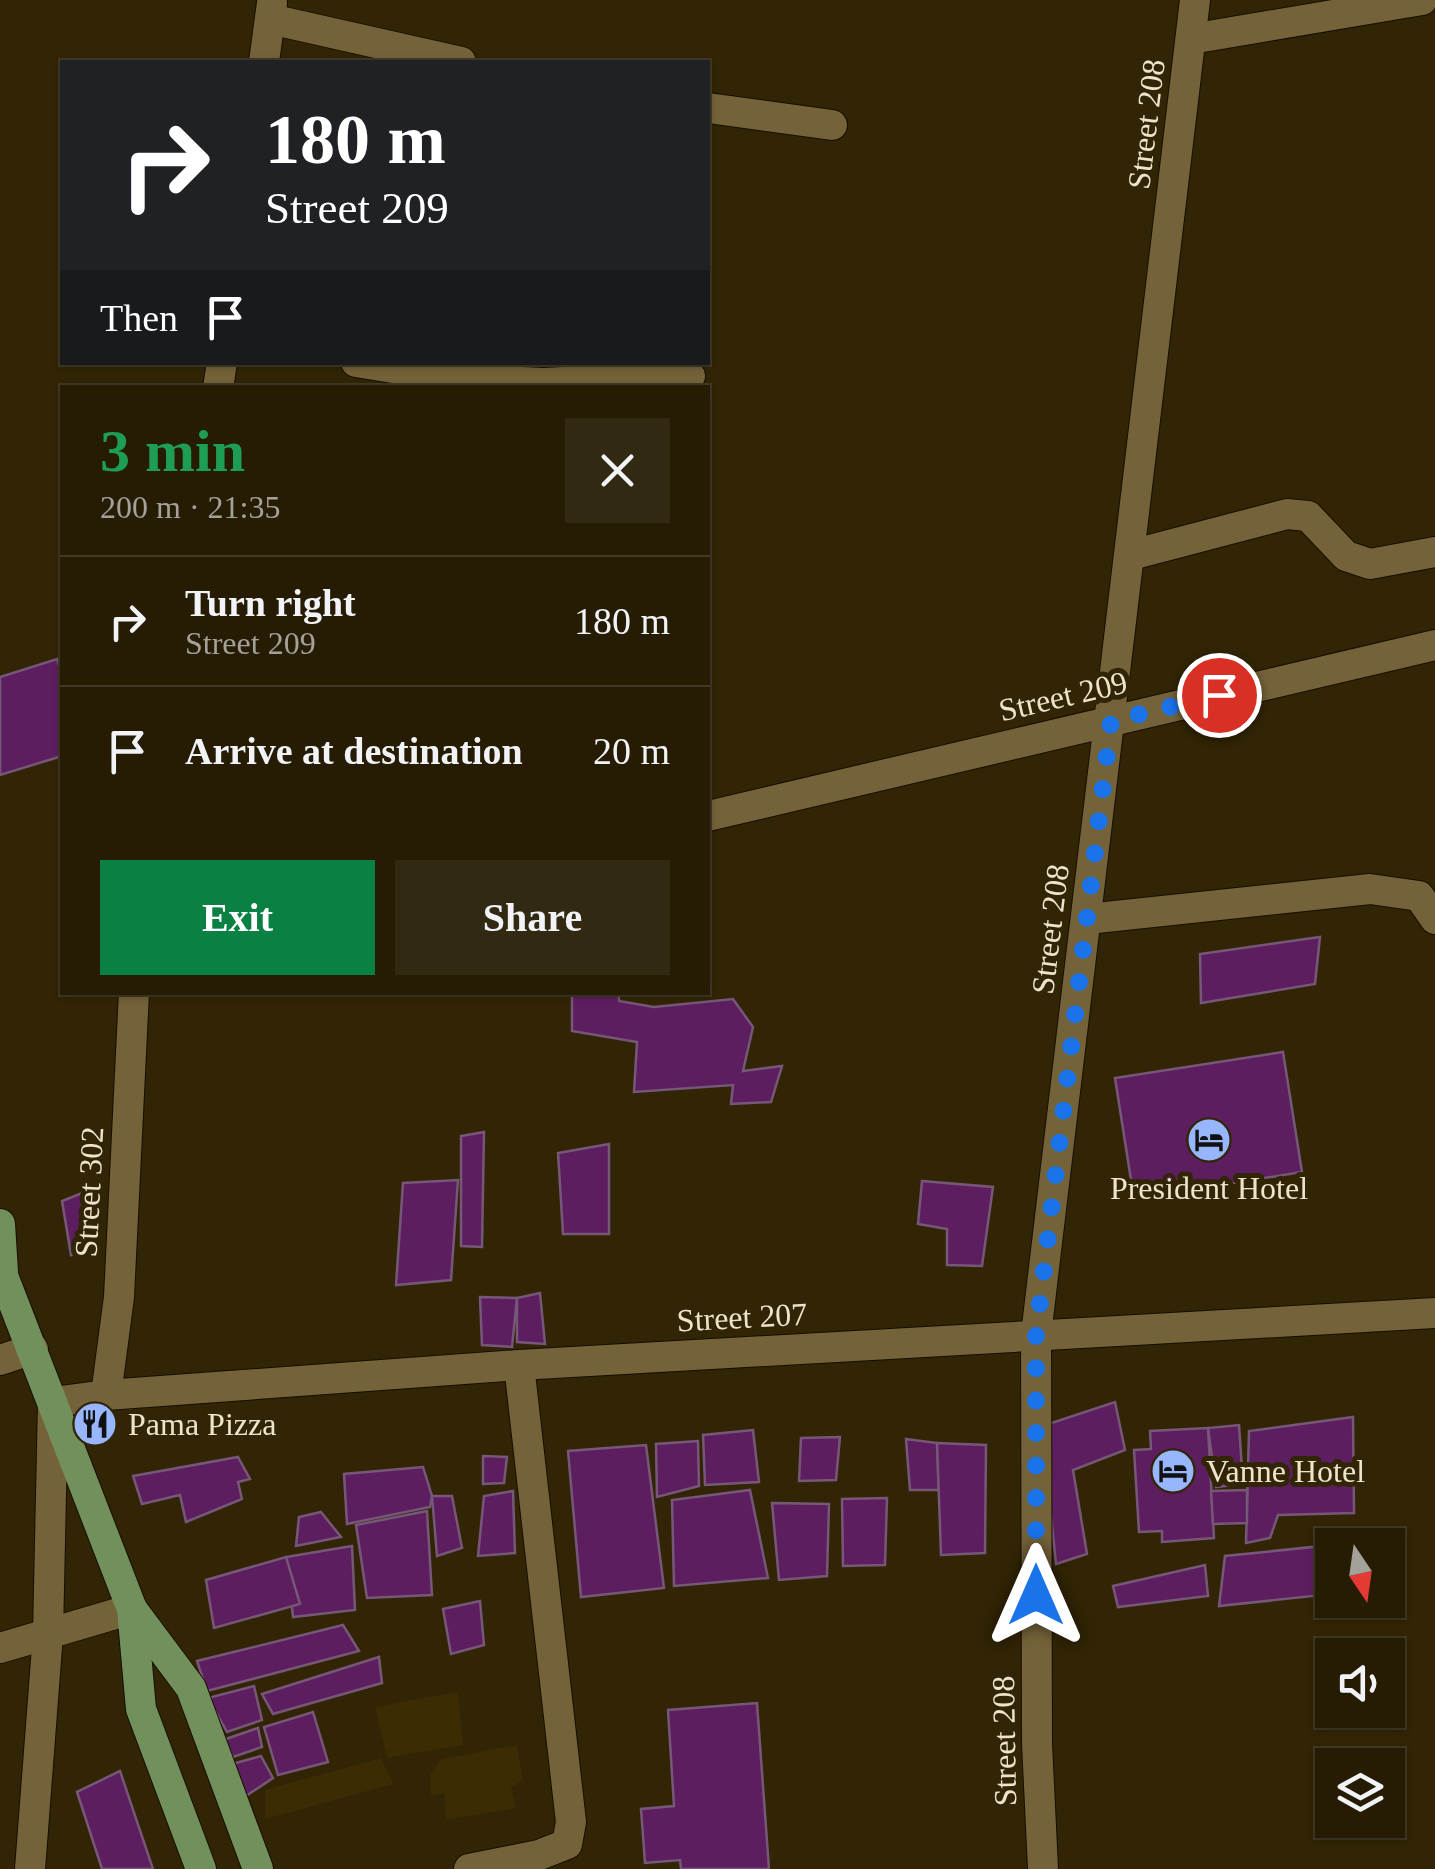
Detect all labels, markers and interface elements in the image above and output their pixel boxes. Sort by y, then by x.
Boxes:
street label: Street 208 [1120,57,1172,191]
icon: right [100,100,230,230]
text: 180 m [265,101,446,178]
text: Street 209 [265,183,449,233]
icon: arrive [198,290,253,345]
text: Then [100,297,178,339]
text: 3 min [100,418,245,484]
button: close [565,418,670,523]
text: 200 m · 21:35 [100,489,280,525]
text: Turn right [185,582,356,624]
icon: right [100,594,155,649]
text: 180 m [574,600,670,642]
text: Street 209 [185,625,316,661]
pin [1177,653,1262,738]
street label: Street 209 [995,664,1131,728]
icon: arrive [1192,668,1247,723]
icon: arrive [100,724,155,779]
text: Arrive at destination [185,730,523,772]
text: 20 m [593,730,670,772]
button: Exit [100,860,375,975]
button: Share [395,860,670,975]
street label: Street 208 [1024,862,1076,996]
hotel icon: President Hotel [1186,1117,1232,1163]
street label: Street 302 [68,1126,110,1258]
place label: President Hotel [1110,1170,1308,1206]
street label: Street 207 [676,1296,808,1338]
restaurant icon: Pama Pizza [72,1401,118,1447]
place label: Pama Pizza [128,1406,276,1442]
hotel icon: Vanne Hotel [1150,1448,1196,1494]
place label: Vanne Hotel [1206,1453,1365,1489]
north arrow [1315,1528,1405,1618]
map controls [1315,1528,1405,1838]
position arrow [984,1543,1088,1647]
button: sound [1315,1638,1405,1728]
street label: Street 208 [985,1675,1023,1807]
button: layers [1315,1748,1405,1838]

